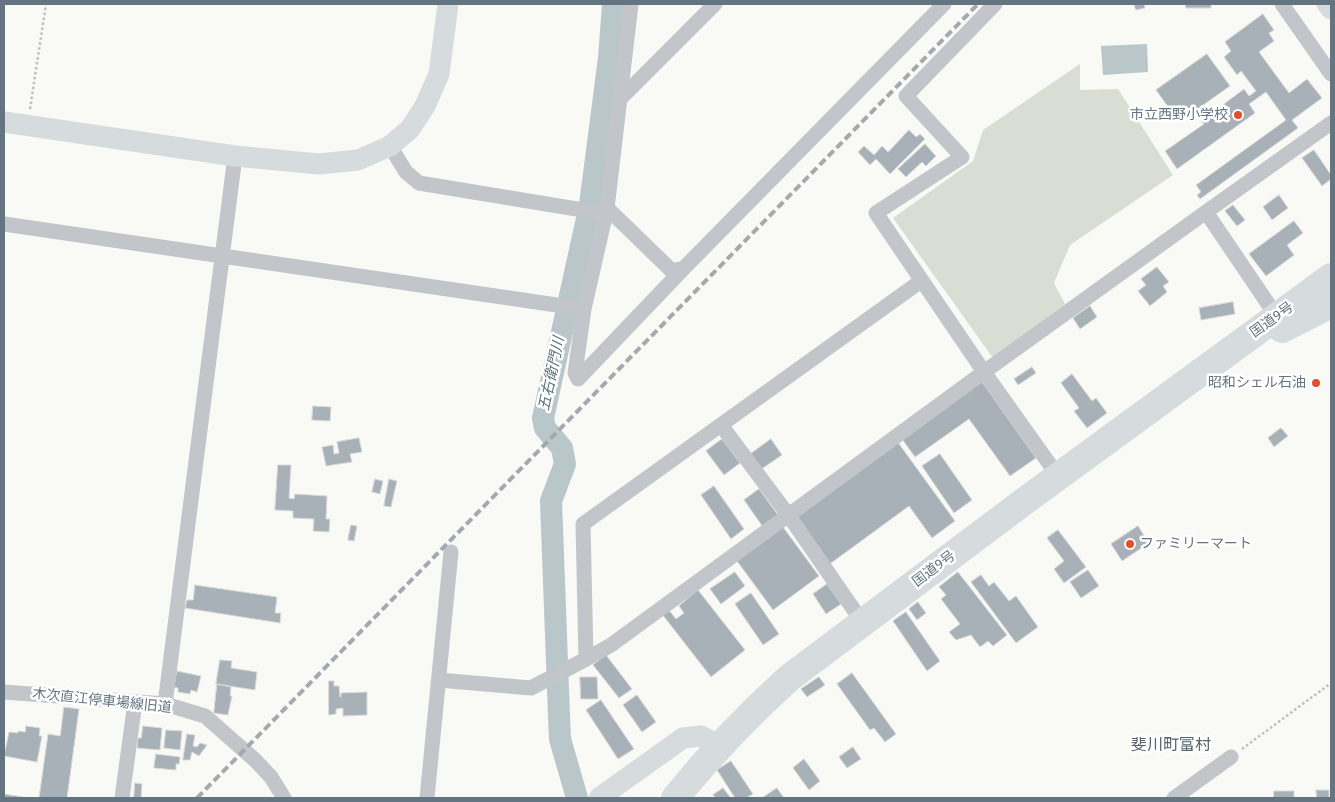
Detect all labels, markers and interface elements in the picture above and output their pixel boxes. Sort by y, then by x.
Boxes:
place label: 市立西野小学校 [1130,107,1228,123]
marker: 市立西野小学校 [1232,109,1244,121]
street label: 国道9号 [1247,299,1297,341]
water label: 五右衛門川 [535,335,569,413]
place label: 昭和シェル石油 [1208,375,1306,391]
marker: 昭和シェル石油 [1310,377,1322,389]
place label: ファミリーマート [1140,536,1252,552]
marker: ファミリーマート [1124,538,1136,550]
street label: 国道9号 [909,547,959,591]
street label: 木次直江停車場線旧道 [32,685,172,717]
district label: 斐川町富村 [1131,736,1211,756]

